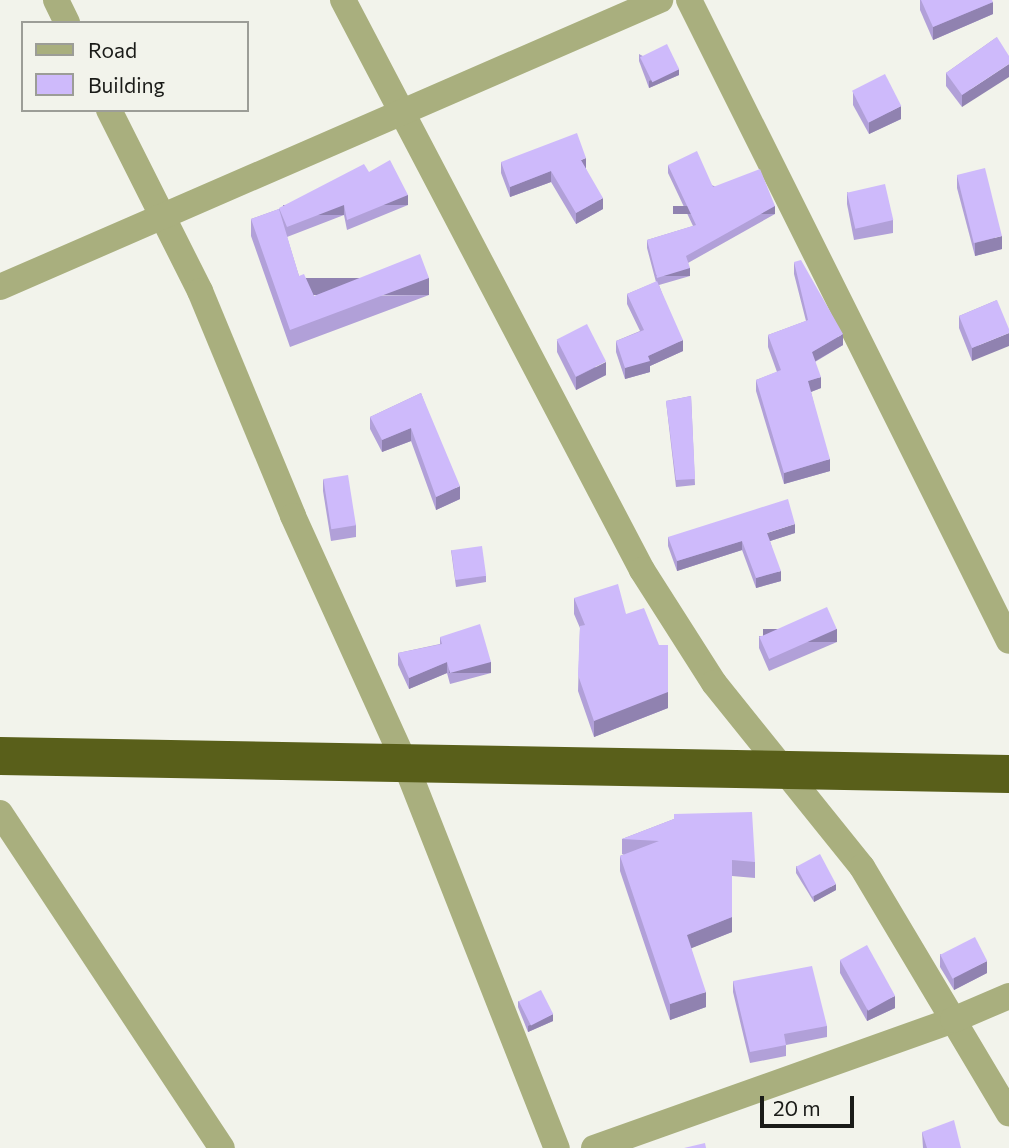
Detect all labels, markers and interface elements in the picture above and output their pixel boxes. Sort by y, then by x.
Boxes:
legend [21,21,248,112]
text: Road [88,37,137,62]
text: Building [88,72,165,97]
scale bar [764,1082,858,1126]
text: 20 m [773,1095,821,1120]

